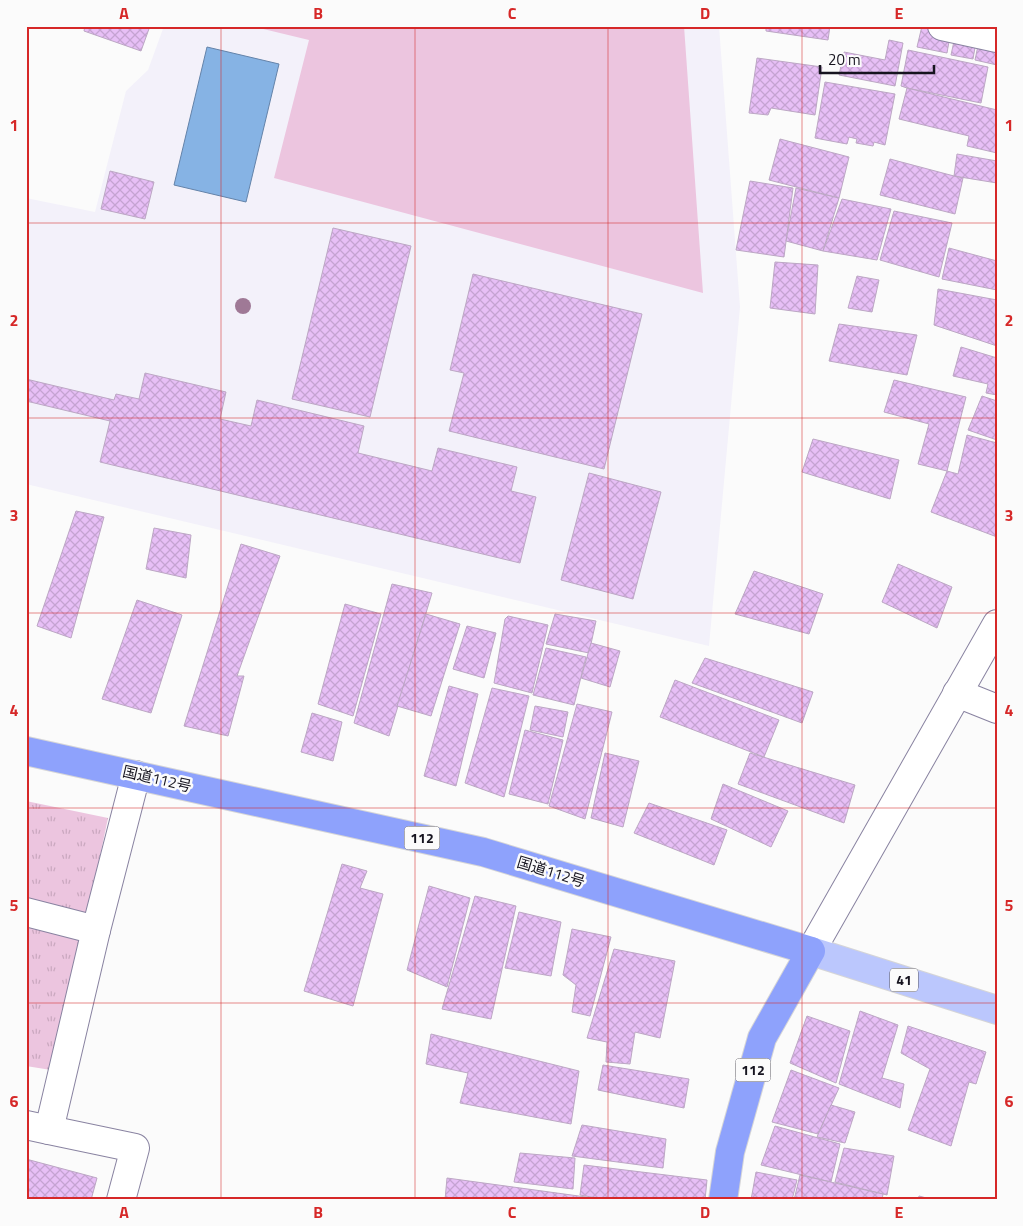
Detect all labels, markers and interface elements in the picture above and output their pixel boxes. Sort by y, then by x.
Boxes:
text: A [119,1,129,25]
text: B [313,1,323,25]
text: C [508,1,517,25]
text: D [700,1,710,25]
text: E [895,1,904,25]
scale bar [820,42,934,74]
text: 20 m [828,48,861,71]
text: 1 [10,113,18,137]
text: 1 [1005,113,1013,137]
text: 2 [10,308,18,332]
text: 2 [1005,308,1013,332]
text: 3 [10,503,18,527]
text: 3 [1005,503,1013,527]
text: 4 [10,698,19,722]
text: 4 [1005,698,1014,722]
street label: 国道112号 [120,759,194,798]
road number: 112 [404,826,440,850]
street label: 国道112号 [514,850,588,893]
text: 5 [10,893,19,917]
text: 5 [1005,893,1014,917]
road number: 41 [890,968,918,992]
road number: 112 [736,1058,770,1082]
text: 6 [10,1089,19,1113]
text: 6 [1005,1089,1014,1113]
text: A [119,1200,129,1224]
text: B [313,1200,323,1224]
text: C [508,1200,517,1224]
text: D [700,1200,710,1224]
text: E [895,1200,904,1224]

